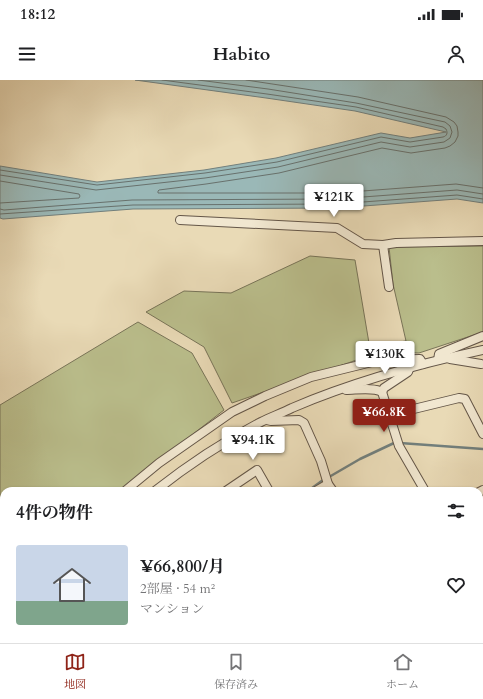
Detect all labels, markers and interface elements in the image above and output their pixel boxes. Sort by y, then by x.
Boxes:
text: 18:12 [20,4,55,24]
text: Habito [213,42,270,67]
icon: menu [16,43,38,65]
icon: person [445,43,467,65]
pin: ¥121K [306,184,362,218]
text: ¥121K [314,188,354,206]
pin: ¥130K [357,341,413,375]
text: ¥130K [365,345,405,363]
pin: ¥66.8K [351,399,417,433]
text: ¥66.8K [362,403,406,421]
pin: ¥94.1K [220,427,286,461]
text: ¥94.1K [231,431,275,449]
icon: filters [445,500,467,522]
text: 4件の物件 [16,501,93,524]
text: ¥66,800/月 [140,555,225,578]
icon: home [48,561,96,609]
icon: heart [445,574,467,596]
text: 2部屋 · 54 m² [140,580,215,598]
text: マンション [140,600,204,618]
tab: 地図 [64,651,86,692]
tab: 保存済み [214,651,258,692]
tab: ホーム [386,651,419,692]

